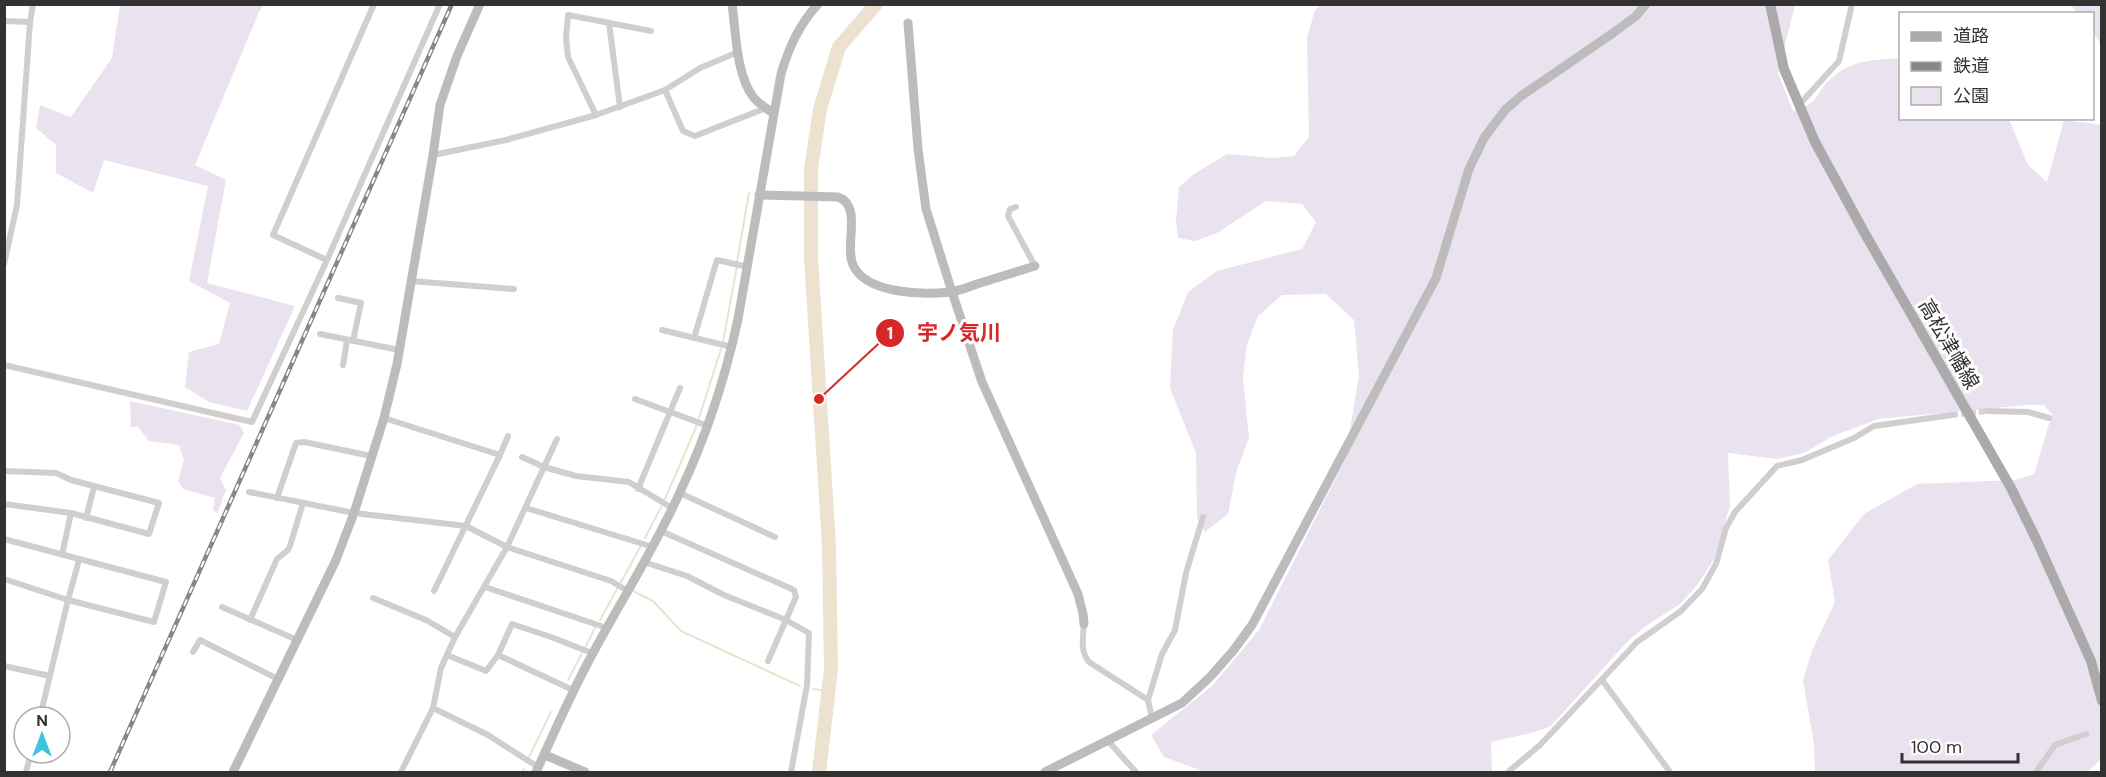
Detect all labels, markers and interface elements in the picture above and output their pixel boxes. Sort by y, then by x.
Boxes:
legend [1899,12,2094,120]
text: 道路 [1953,24,1989,48]
text: 鉄道 [1953,54,1989,78]
text: 公園 [1953,84,1989,108]
street label: 高松津幡線 [1913,294,1985,394]
callout: 宇ノ気川 [875,313,1013,352]
text: 宇ノ気川 [917,319,1001,347]
text: 1 [887,321,893,345]
north arrow [12,705,72,765]
text: N [36,710,48,731]
scale bar [1902,726,2018,764]
text: 100 m [1911,735,1962,759]

